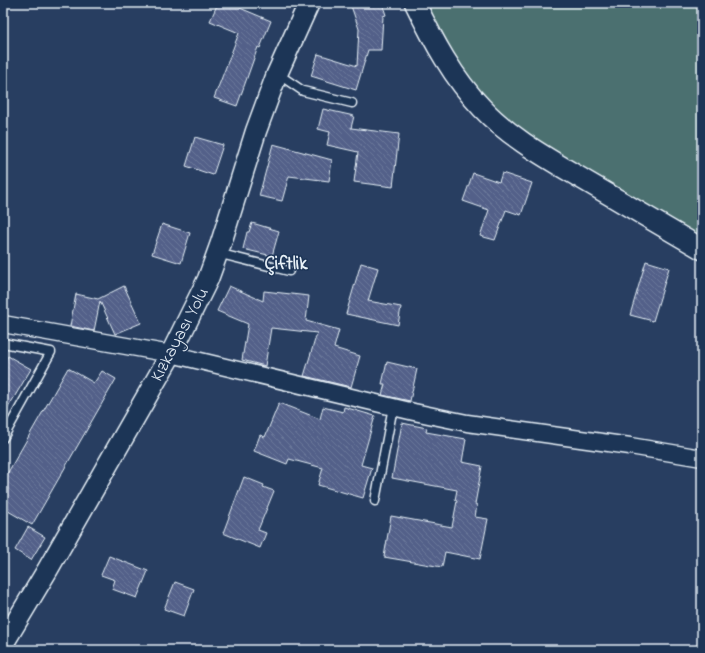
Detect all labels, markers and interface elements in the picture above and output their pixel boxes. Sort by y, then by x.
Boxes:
district label: Çiftlik [264,251,308,278]
street label: Kızkayası Yolu [145,283,217,387]

